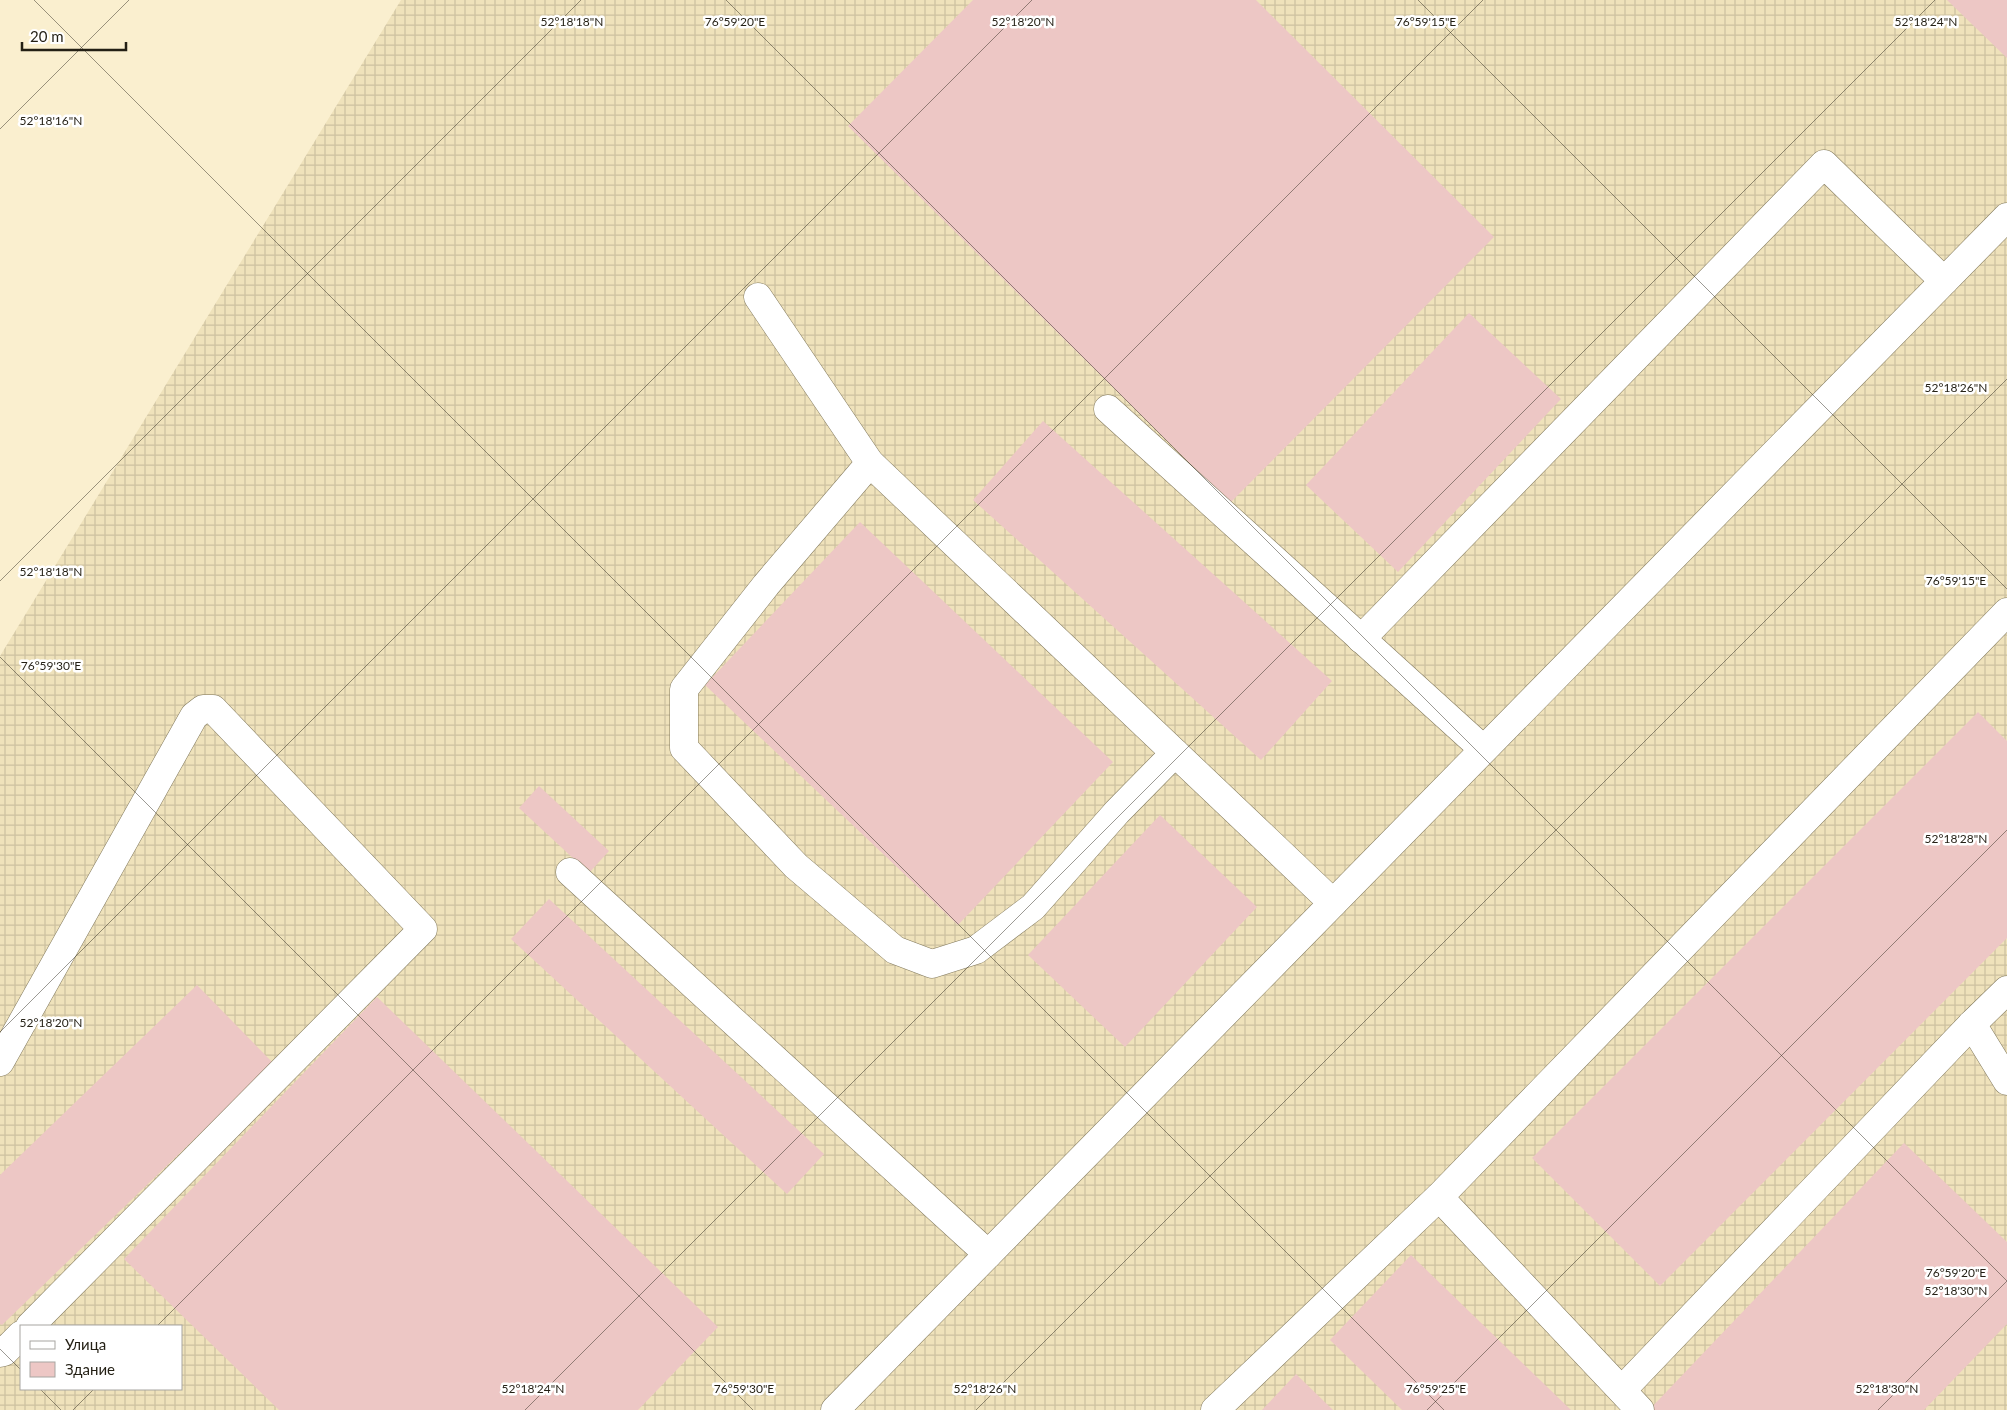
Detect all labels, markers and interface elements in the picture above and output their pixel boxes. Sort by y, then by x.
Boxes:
text: 52°18'18"N [541,14,603,29]
text: 76°59'20"E [705,14,765,29]
text: 52°18'20"N [992,14,1054,29]
text: 76°59'15"E [1396,14,1456,29]
text: 52°18'24"N [1895,14,1957,29]
scale bar [22,20,126,52]
text: 20 m [30,27,64,45]
text: 52°18'16"N [20,113,82,128]
text: 52°18'26"N [1925,380,1987,395]
text: 52°18'18"N [20,564,82,579]
text: 76°59'15"E [1926,573,1986,588]
text: 76°59'30"E [21,658,81,673]
text: 52°18'28"N [1925,831,1987,846]
text: 52°18'20"N [20,1015,82,1030]
text: 76°59'20"E [1926,1265,1986,1280]
text: 52°18'30"N [1925,1283,1987,1298]
legend [20,1325,182,1390]
text: Улица [65,1335,106,1353]
text: Здание [65,1360,115,1378]
text: 52°18'24"N [502,1381,564,1396]
text: 76°59'30"E [714,1381,774,1396]
text: 52°18'26"N [954,1381,1016,1396]
text: 76°59'25"E [1406,1381,1466,1396]
text: 52°18'30"N [1856,1381,1918,1396]

